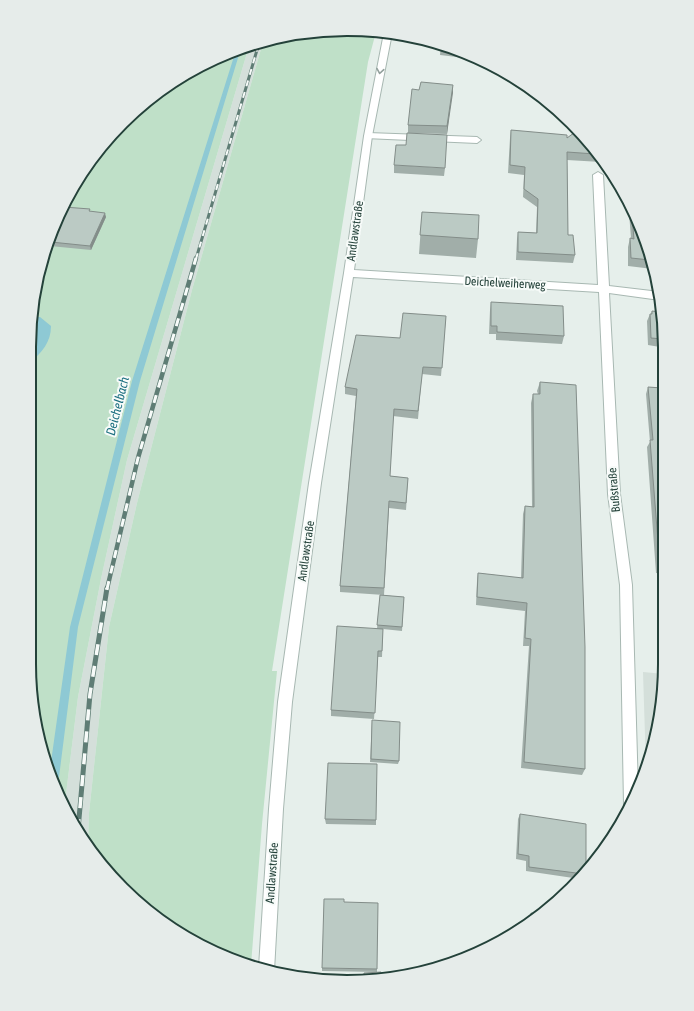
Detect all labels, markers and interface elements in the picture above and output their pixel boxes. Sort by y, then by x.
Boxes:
one-way arrow [376,68,385,74]
street label: Andlawstraße [344,200,366,262]
street label: Deichelweiherweg [464,274,547,292]
water label: Deichelbach [103,375,132,437]
street label: Bußstraße [605,467,623,513]
street label: Andlawstraße [295,520,317,582]
street label: Andlawstraße [263,842,281,904]

